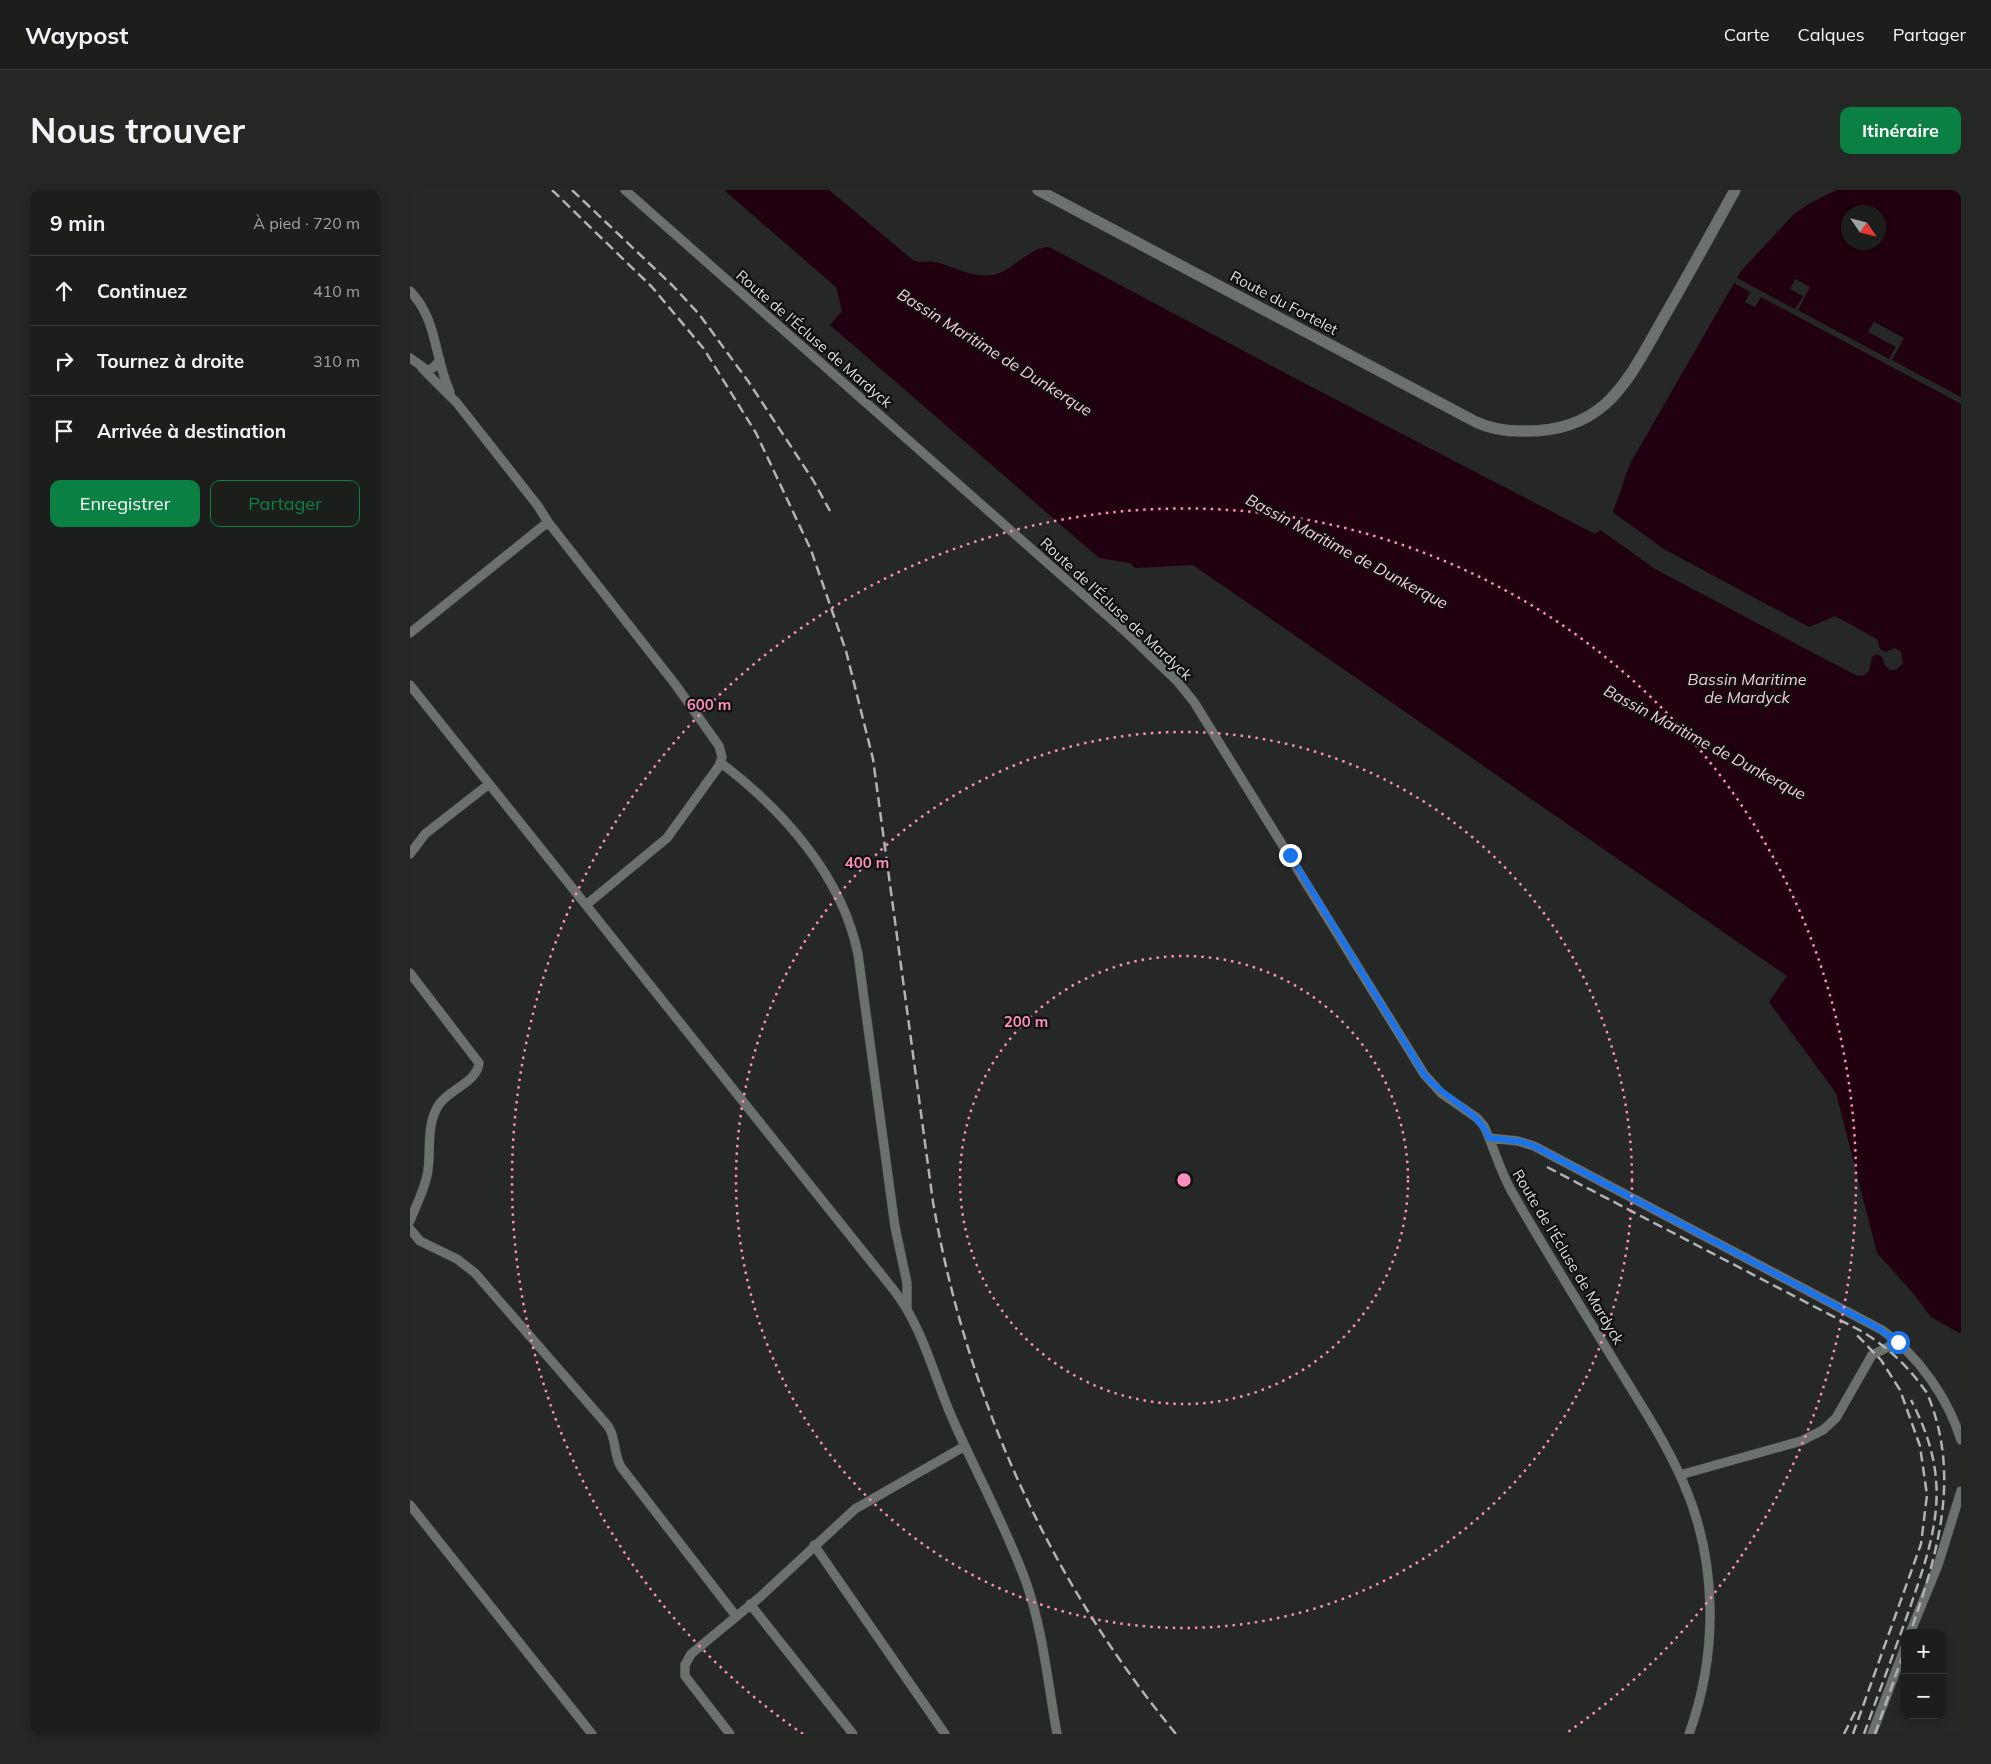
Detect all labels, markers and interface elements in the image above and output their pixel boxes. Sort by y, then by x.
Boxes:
text: Waypost [25,20,128,50]
text: Carte [1724,23,1770,46]
text: Calques [1798,23,1865,46]
text: Partager [1893,23,1966,46]
button: Itinéraire [1840,107,1961,154]
text: Nous trouver [30,108,245,152]
north arrow [1841,205,1886,250]
text: 9 min [50,210,105,236]
text: À pied · 720 m [253,213,360,233]
street label: Route de l'Écluse de Mardyck [732,266,897,412]
street label: Route du Fortelet [1227,266,1341,339]
icon: ahead [50,277,78,305]
text: Continuez [97,279,187,303]
text: 410 m [313,281,360,301]
water label: Bassin Maritime de Dunkerque [894,284,1096,421]
icon: right [50,347,78,375]
text: Tournez à droite [97,349,244,373]
text: 310 m [313,351,360,371]
icon: arrive [50,417,78,445]
text: Arrivée à destination [97,419,286,443]
button: Enregistrer [50,480,200,527]
button: Partager [210,480,360,527]
water label: Bassin Maritime de Dunkerque [1243,489,1452,613]
street label: Route de l'Écluse de Mardyck [1036,533,1196,684]
water label: Bassin Maritime de Mardyck [1688,669,1807,707]
water label: Bassin Maritime de Dunkerque [1601,680,1810,804]
text: 600 m [687,695,731,714]
route end [1279,844,1302,867]
text: 400 m [845,853,889,872]
text: 200 m [1004,1012,1048,1031]
street label: Route de l'Écluse de Mardyck [1509,1166,1628,1348]
centre of rings [1175,1171,1193,1189]
route start [1887,1331,1910,1354]
map controls [1901,1629,1946,1719]
button: + [1901,1629,1946,1674]
button: − [1901,1674,1946,1719]

